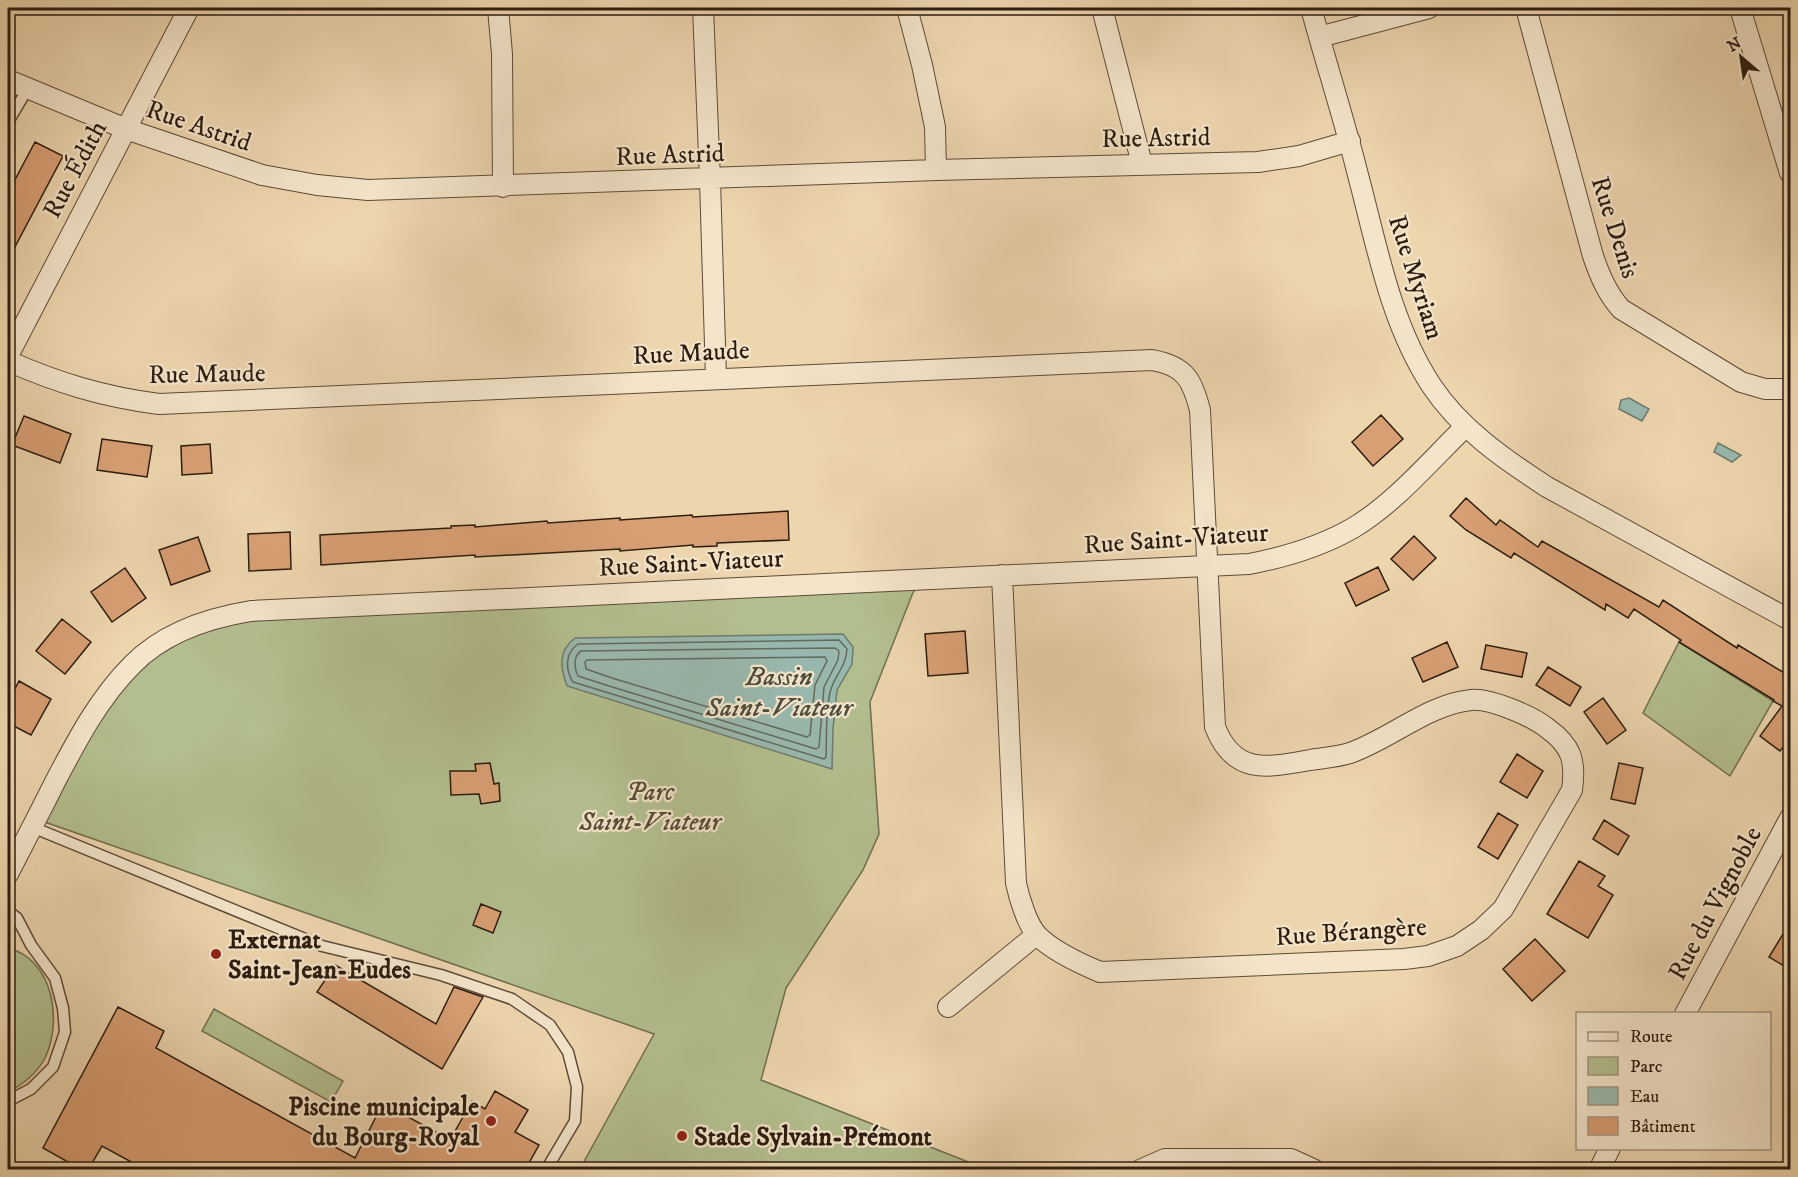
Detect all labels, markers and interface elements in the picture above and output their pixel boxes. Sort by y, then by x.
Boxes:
north arrow [1711,27,1771,87]
text: N [1724,33,1745,57]
street label: Rue Astrid [142,93,255,160]
street label: Rue Édith [36,115,115,224]
street label: Rue Astrid [1101,121,1211,156]
street label: Rue Astrid [615,137,725,174]
street label: Rue Denis [1583,172,1647,283]
street label: Rue Myriam [1380,211,1451,344]
street label: Rue Maude [632,334,751,373]
street label: Rue Maude [148,357,266,392]
street label: Rue Saint-Viateur [1083,517,1270,562]
street label: Rue Saint-Viateur [598,542,785,585]
water label: Bassin Saint-Viateur [705,660,855,725]
park label: Parc Saint-Viateur [578,776,723,839]
street label: Rue du Vignoble [1661,821,1770,986]
street label: Rue Bérangère [1274,911,1428,954]
place label: Externat Saint-Jean-Eudes [228,924,411,987]
marker: Externat Saint-Jean-Eudes [209,947,223,961]
legend [1576,1012,1771,1150]
text: Route [1630,1026,1673,1048]
text: Parc [1630,1056,1663,1078]
text: Eau [1630,1086,1659,1108]
place label: Piscine municipale du Bourg-Royal [288,1091,480,1154]
marker: Piscine municipale du Bourg-Royal [484,1114,498,1128]
text: Bâtiment [1630,1116,1696,1138]
place label: Stade Sylvain-Prémont [694,1121,933,1154]
marker: Stade Sylvain-Prémont [675,1129,689,1143]

